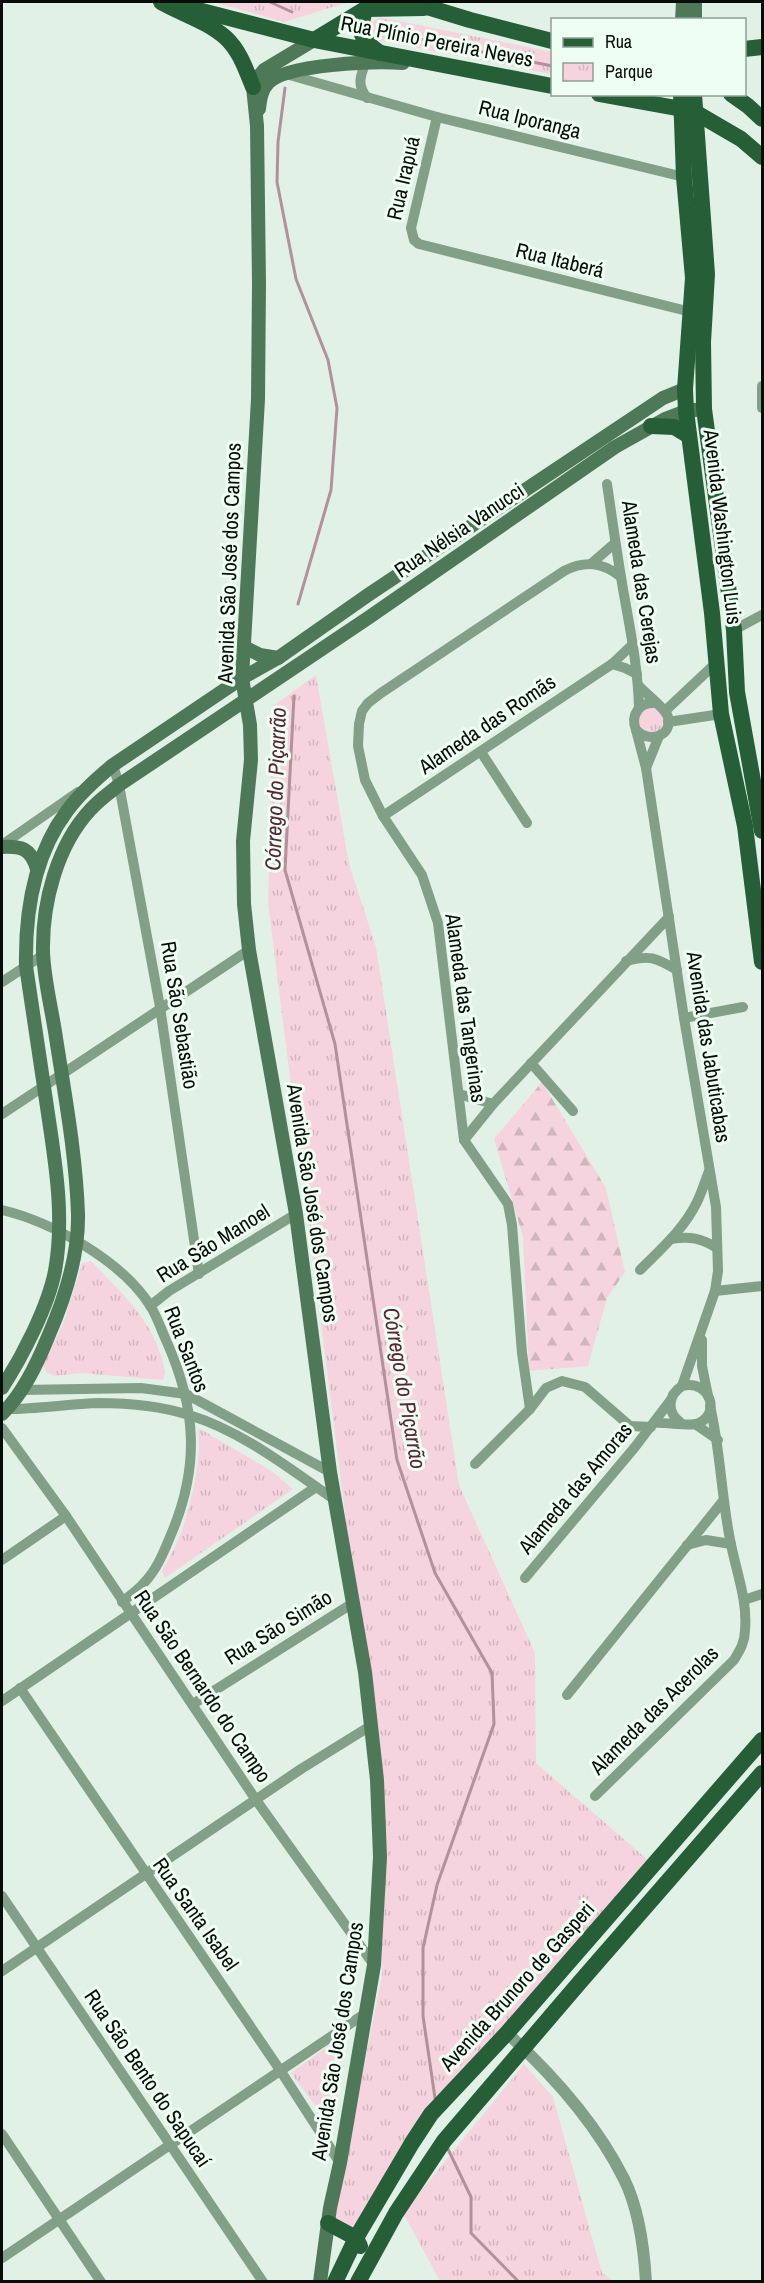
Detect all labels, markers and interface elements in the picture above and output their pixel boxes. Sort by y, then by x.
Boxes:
street label: Rua Plínio Pereira Neves [338,8,536,74]
legend [551,18,746,96]
text: Rua [605,29,632,54]
text: Parque [605,59,653,84]
street label: Rua Iporanga [476,92,585,146]
street label: Rua Irapuá [379,133,427,223]
street label: Rua Itaberá [513,235,608,285]
street label: Avenida Washington Luis [697,427,749,626]
street label: Avenida São José dos Campos [210,442,248,685]
street label: Rua Nélsia Vanucci [388,476,530,584]
street label: Alameda das Cerejas [615,497,669,666]
street label: Alameda das Romãs [412,667,561,781]
water label: Córrego do Piçarrão [257,707,293,871]
street label: Alameda das Tangerinas [438,911,494,1104]
street label: Rua São Sebastião [154,939,206,1091]
street label: Avenida das Jabuticabas [679,948,738,1145]
street label: Avenida São José dos Campos [280,1081,346,1324]
street label: Rua São Manoel [151,1197,275,1289]
street label: Rua Santos [157,1302,217,1396]
water label: Córrego do Piçarrão [376,1305,434,1471]
street label: Alameda das Amoras [511,1416,639,1561]
street label: Rua São Simão [219,1582,337,1672]
street label: Rua São Bernardo do Campo [128,1584,278,1788]
street label: Alameda das Acerolas [582,1639,725,1782]
street label: Rua Santa Isabel [146,1852,246,1976]
street label: Avenida Brunoro de Gasperi [432,1895,601,2078]
street label: Avenida São José dos Campos [304,1920,370,2163]
street label: Rua São Bento do Sapucaí [78,1983,218,2173]

